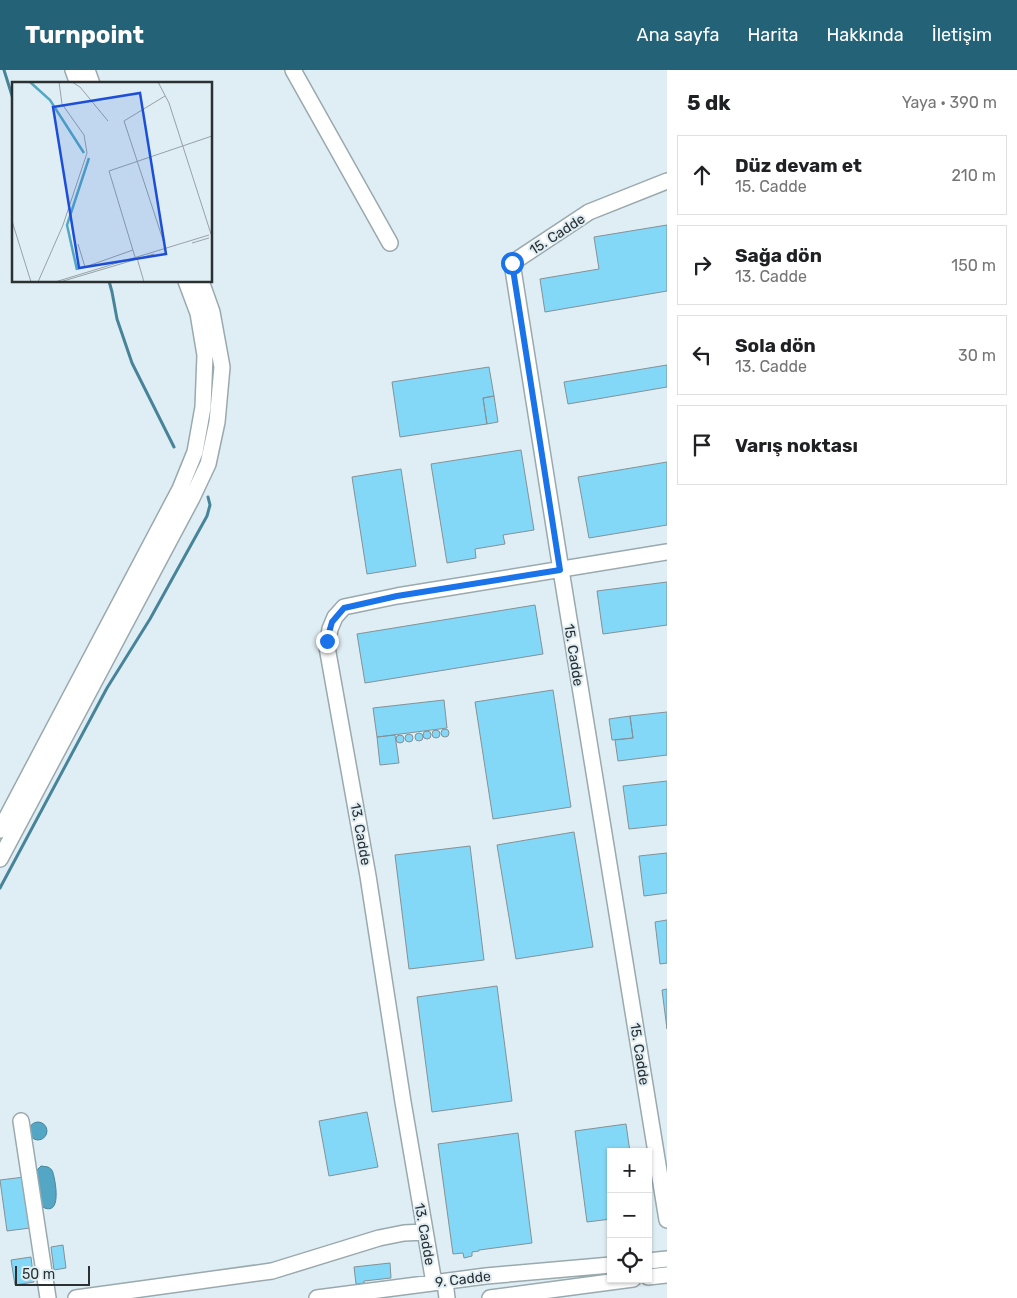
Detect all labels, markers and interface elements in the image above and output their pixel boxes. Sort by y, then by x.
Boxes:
text: Turnpoint [25,21,144,49]
text: Ana sayfa [637,24,720,46]
text: Harita [748,24,798,46]
text: Hakkında [826,24,904,46]
text: İletişim [932,24,992,46]
inset map [12,82,212,282]
text: 5 dk [687,90,731,115]
text: Yaya · 390 m [902,93,997,112]
text: Düz devam et [735,154,862,177]
icon: ahead [688,161,716,189]
text: 210 m [951,166,996,185]
text: 15. Cadde [735,177,807,196]
street label: 15. Cadde [526,210,588,259]
text: Sağa dön [735,244,822,267]
icon: right [688,251,716,279]
route start [501,252,524,275]
text: 150 m [951,256,996,275]
text: 13. Cadde [735,267,807,286]
text: Sola dön [735,334,816,357]
icon: left [688,341,716,369]
text: 30 m [958,346,996,365]
text: 13. Cadde [735,357,807,376]
icon: arrive [688,431,716,459]
text: Varış noktası [735,434,858,457]
street label: 15. Cadde [560,623,587,688]
route end [316,630,339,653]
street label: 13. Cadde [347,802,374,867]
street label: 15. Cadde [626,1022,653,1087]
map controls [607,1148,652,1283]
button: + [607,1148,652,1193]
button: − [607,1193,652,1238]
street label: 13. Cadde [411,1202,438,1267]
button: locate [607,1238,652,1283]
scale bar [15,1263,90,1286]
text: 50 m [22,1266,55,1283]
street label: 9. Cadde [434,1268,492,1291]

